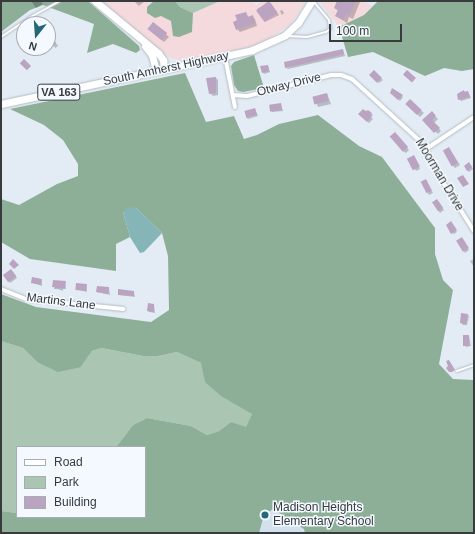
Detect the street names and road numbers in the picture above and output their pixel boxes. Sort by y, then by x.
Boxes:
street label: South Amherst Highway [102,49,230,89]
street label: Otway Drive [256,70,322,100]
road number: VA 163 [37,83,81,101]
street label: Moorman Drive [412,136,466,214]
street label: Martins Lane [26,291,96,313]

